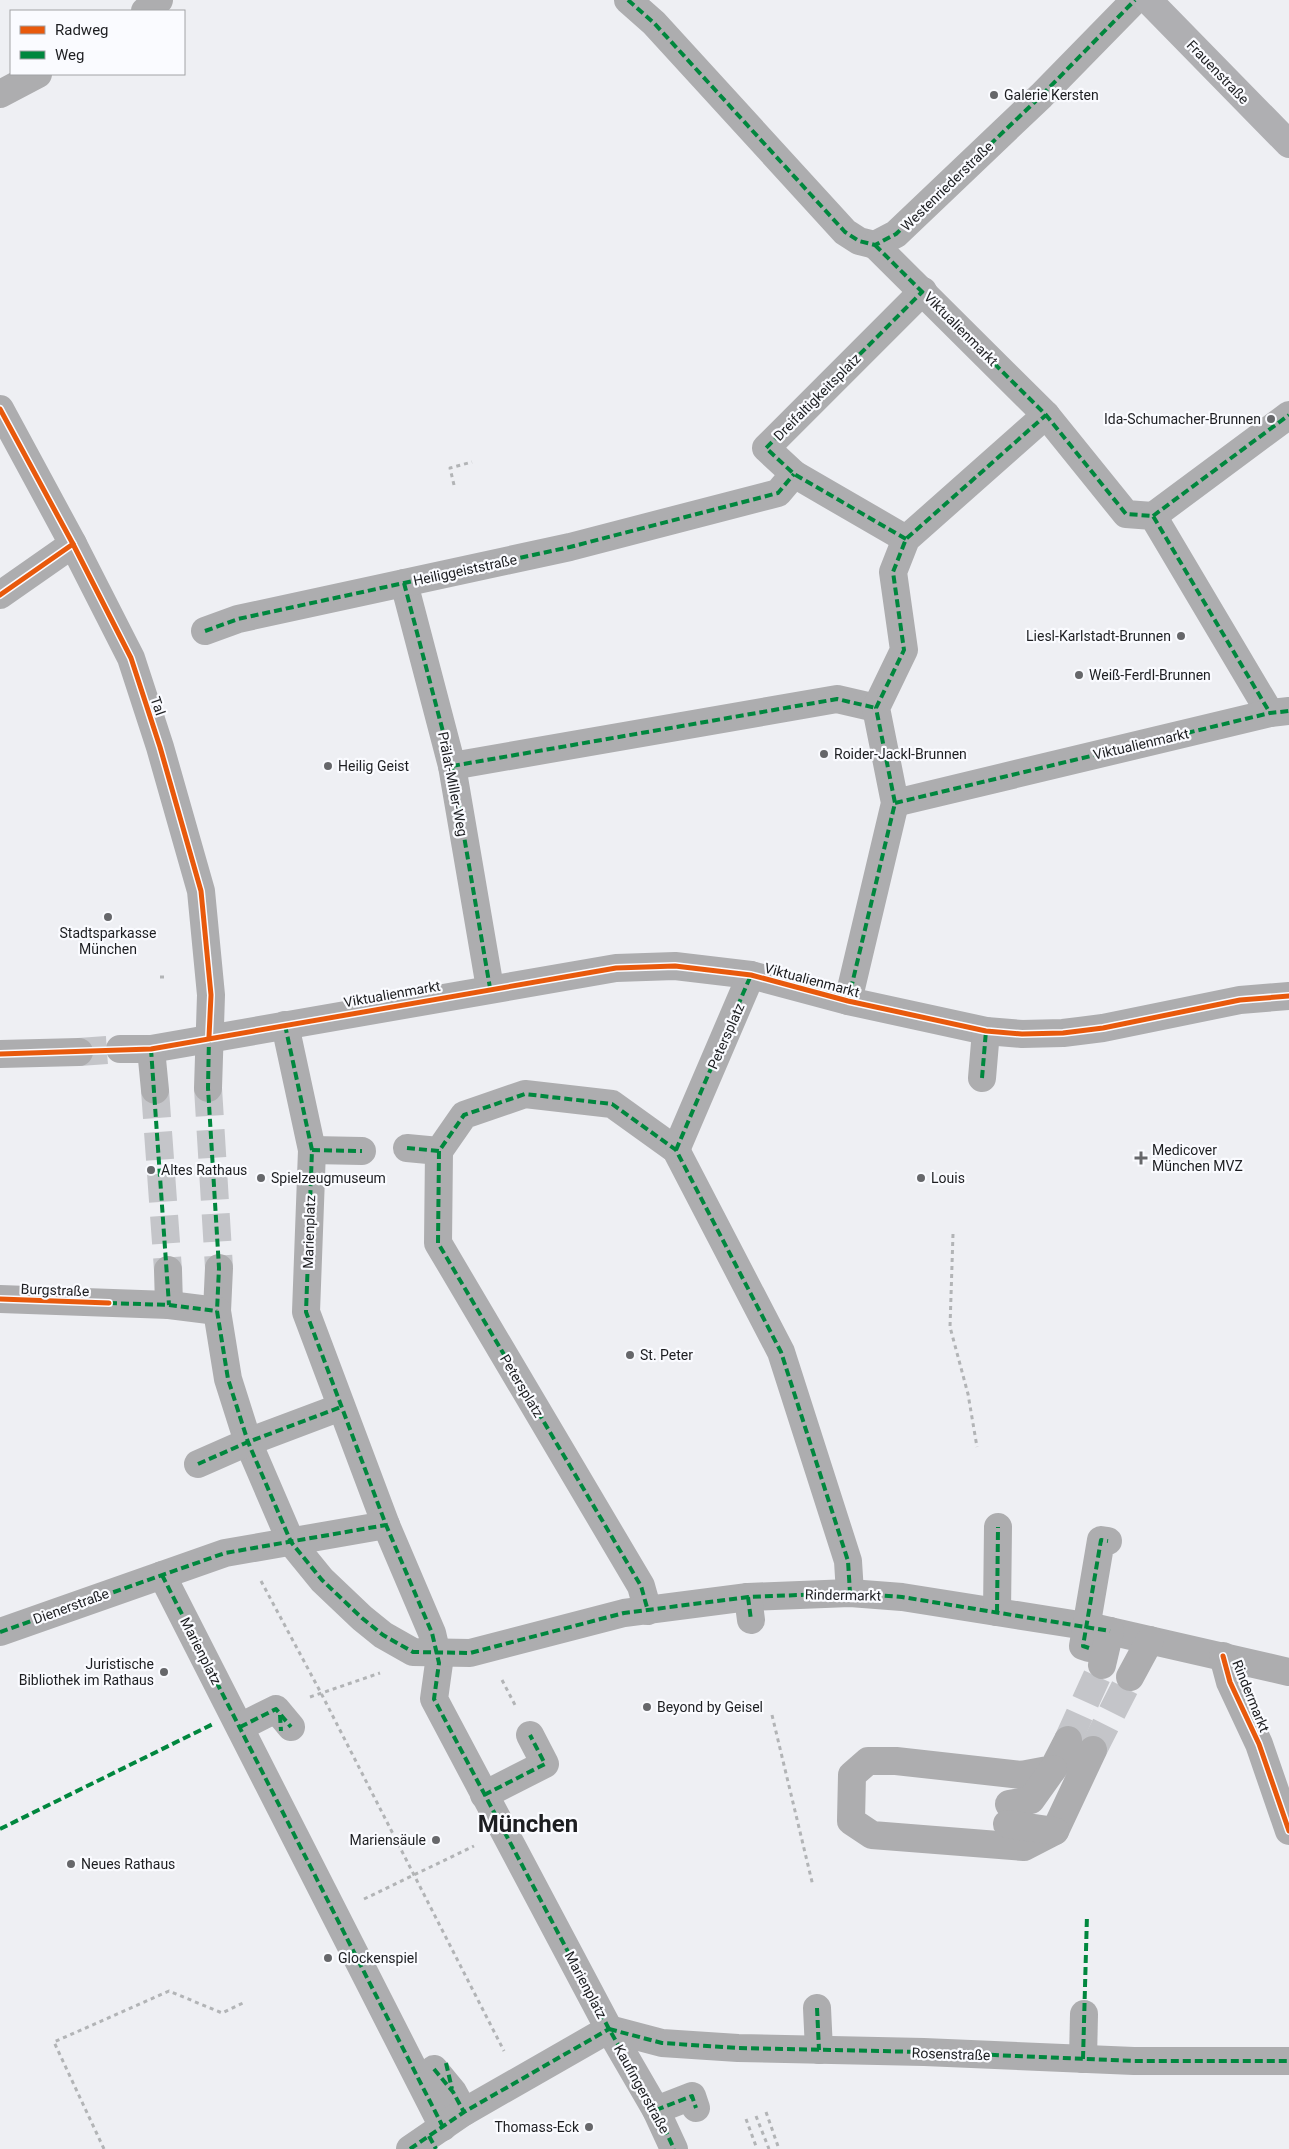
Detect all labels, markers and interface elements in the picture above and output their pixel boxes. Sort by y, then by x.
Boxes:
legend [10,10,185,75]
text: Radweg [55,21,109,39]
street label: Frauenstraße [1184,37,1252,107]
text: Weg [55,46,84,64]
place label: Galerie Kersten [1004,87,1099,103]
marker: Galerie Kersten [988,89,1000,101]
street label: Westenriederstraße [898,138,996,234]
street label: Viktualienmarkt [921,289,1001,369]
street label: Dreifaltigkeitsplatz [770,350,864,444]
place label: Ida-Schumacher-Brunnen [1104,411,1261,427]
marker: Ida-Schumacher-Brunnen [1265,413,1277,425]
street label: Heiliggeiststraße [412,551,518,589]
place label: Liesl-Karlstadt-Brunnen [1026,628,1171,644]
marker: Liesl-Karlstadt-Brunnen [1175,630,1187,642]
place label: Weiß-Ferdl-Brunnen [1089,667,1211,683]
marker: Weiß-Ferdl-Brunnen [1073,669,1085,681]
street label: Tal [147,695,169,717]
street label: Viktualienmarkt [1092,725,1191,763]
street label: Prälat-Miller-Weg [435,730,471,838]
place label: Roider-Jackl-Brunnen [834,746,967,762]
marker: Roider-Jackl-Brunnen [818,748,830,760]
place label: Heilig Geist [338,758,410,774]
marker: Heilig Geist [322,760,334,772]
marker: Stadtsparkasse München [102,911,114,923]
place label: Stadtsparkasse München [59,925,157,957]
street label: Viktualienmarkt [763,960,862,1000]
street label: Viktualienmarkt [343,978,442,1010]
street label: Petersplatz [704,1000,748,1071]
place label: Medicover München MVZ [1152,1142,1243,1174]
marker: Medicover München MVZ [1134,1151,1148,1165]
place label: Altes Rathaus [161,1162,247,1178]
marker: Altes Rathaus [145,1164,157,1176]
place label: Spielzeugmuseum [271,1170,386,1186]
place label: Louis [931,1170,965,1186]
marker: Spielzeugmuseum [255,1172,267,1184]
marker: Louis [915,1172,927,1184]
street label: Marienplatz [300,1195,318,1269]
street label: Burgstraße [20,1281,90,1299]
place label: St. Peter [640,1347,693,1363]
marker: St. Peter [624,1349,636,1361]
street label: Petersplatz [497,1352,547,1420]
street label: Dienerstraße [31,1585,111,1627]
street label: Rindermarkt [805,1586,882,1604]
street label: Marienplatz [177,1615,225,1687]
place label: Juristische Bibliothek im Rathaus [19,1656,154,1688]
street label: Rindermarkt [1229,1658,1273,1735]
marker: Juristische Bibliothek im Rathaus [158,1666,170,1678]
place label: Beyond by Geisel [657,1699,763,1715]
marker: Beyond by Geisel [641,1701,653,1713]
district label: München [478,1810,578,1838]
place label: Mariensäule [349,1832,426,1848]
marker: Mariensäule [430,1834,442,1846]
place label: Neues Rathaus [81,1856,175,1872]
marker: Neues Rathaus [65,1858,77,1870]
street label: Marienplatz [562,1949,610,2021]
place label: Glockenspiel [338,1950,418,1966]
marker: Glockenspiel [322,1952,334,1964]
street label: Kaufingerstraße [611,2042,673,2136]
street label: Rosenstraße [911,2045,991,2063]
place label: Thomass-Eck [494,2119,580,2135]
marker: Thomass-Eck [583,2121,595,2133]

